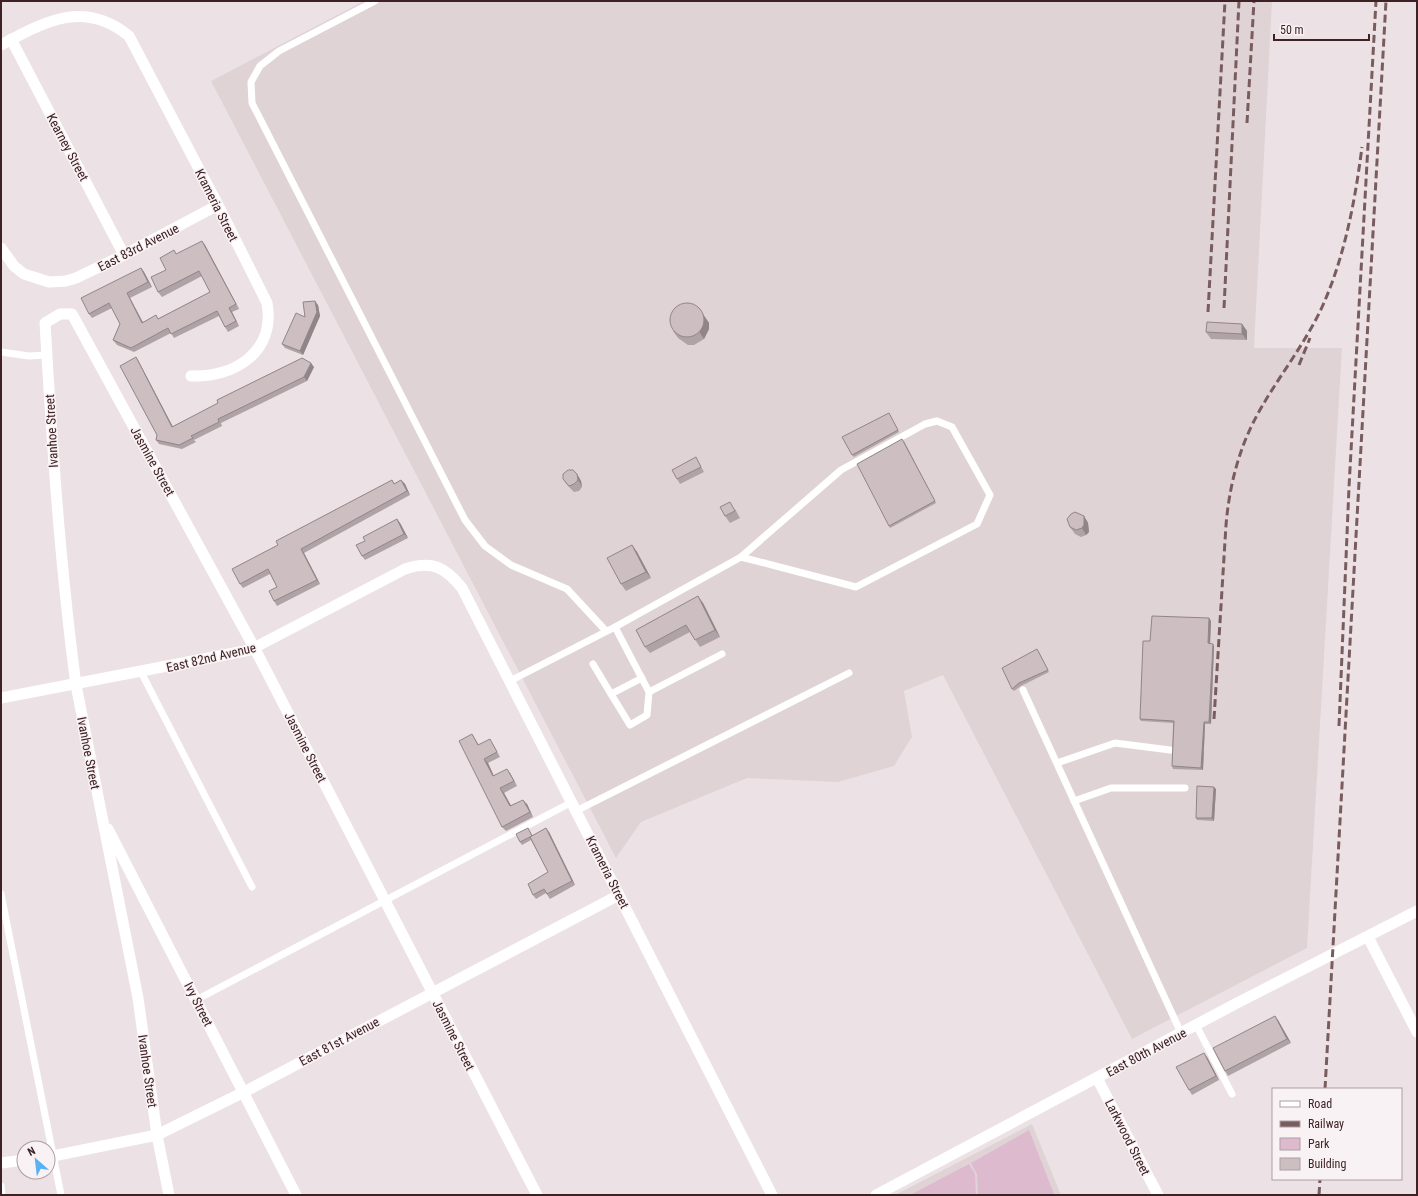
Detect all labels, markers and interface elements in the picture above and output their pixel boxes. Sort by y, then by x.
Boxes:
scale bar [1274,16,1369,42]
text: 50 m [1280,23,1304,37]
street label: Kearney Street [43,111,92,184]
street label: Krameria Street [192,166,241,244]
street label: East 83rd Avenue [95,221,181,274]
street label: Ivanhoe Street [42,394,61,468]
street label: Jasmine Street [127,424,178,499]
street label: East 82nd Avenue [165,640,257,675]
street label: Jasmine Street [281,709,330,785]
street label: Ivanhoe Street [74,716,103,791]
street label: Krameria Street [583,833,632,911]
street label: Ivy Street [181,980,216,1029]
street label: Jasmine Street [429,997,478,1073]
street label: East 81st Avenue [297,1014,382,1069]
street label: East 80th Avenue [1103,1025,1189,1080]
street label: Ivanhoe Street [135,1034,160,1109]
legend [1272,1088,1402,1180]
street label: Larkwood Street [1102,1097,1153,1178]
text: Road [1308,1097,1332,1111]
text: Railway [1308,1117,1344,1131]
text: Park [1308,1137,1330,1151]
north arrow [16,1140,56,1180]
text: N [26,1144,38,1159]
text: Building [1308,1157,1346,1171]

